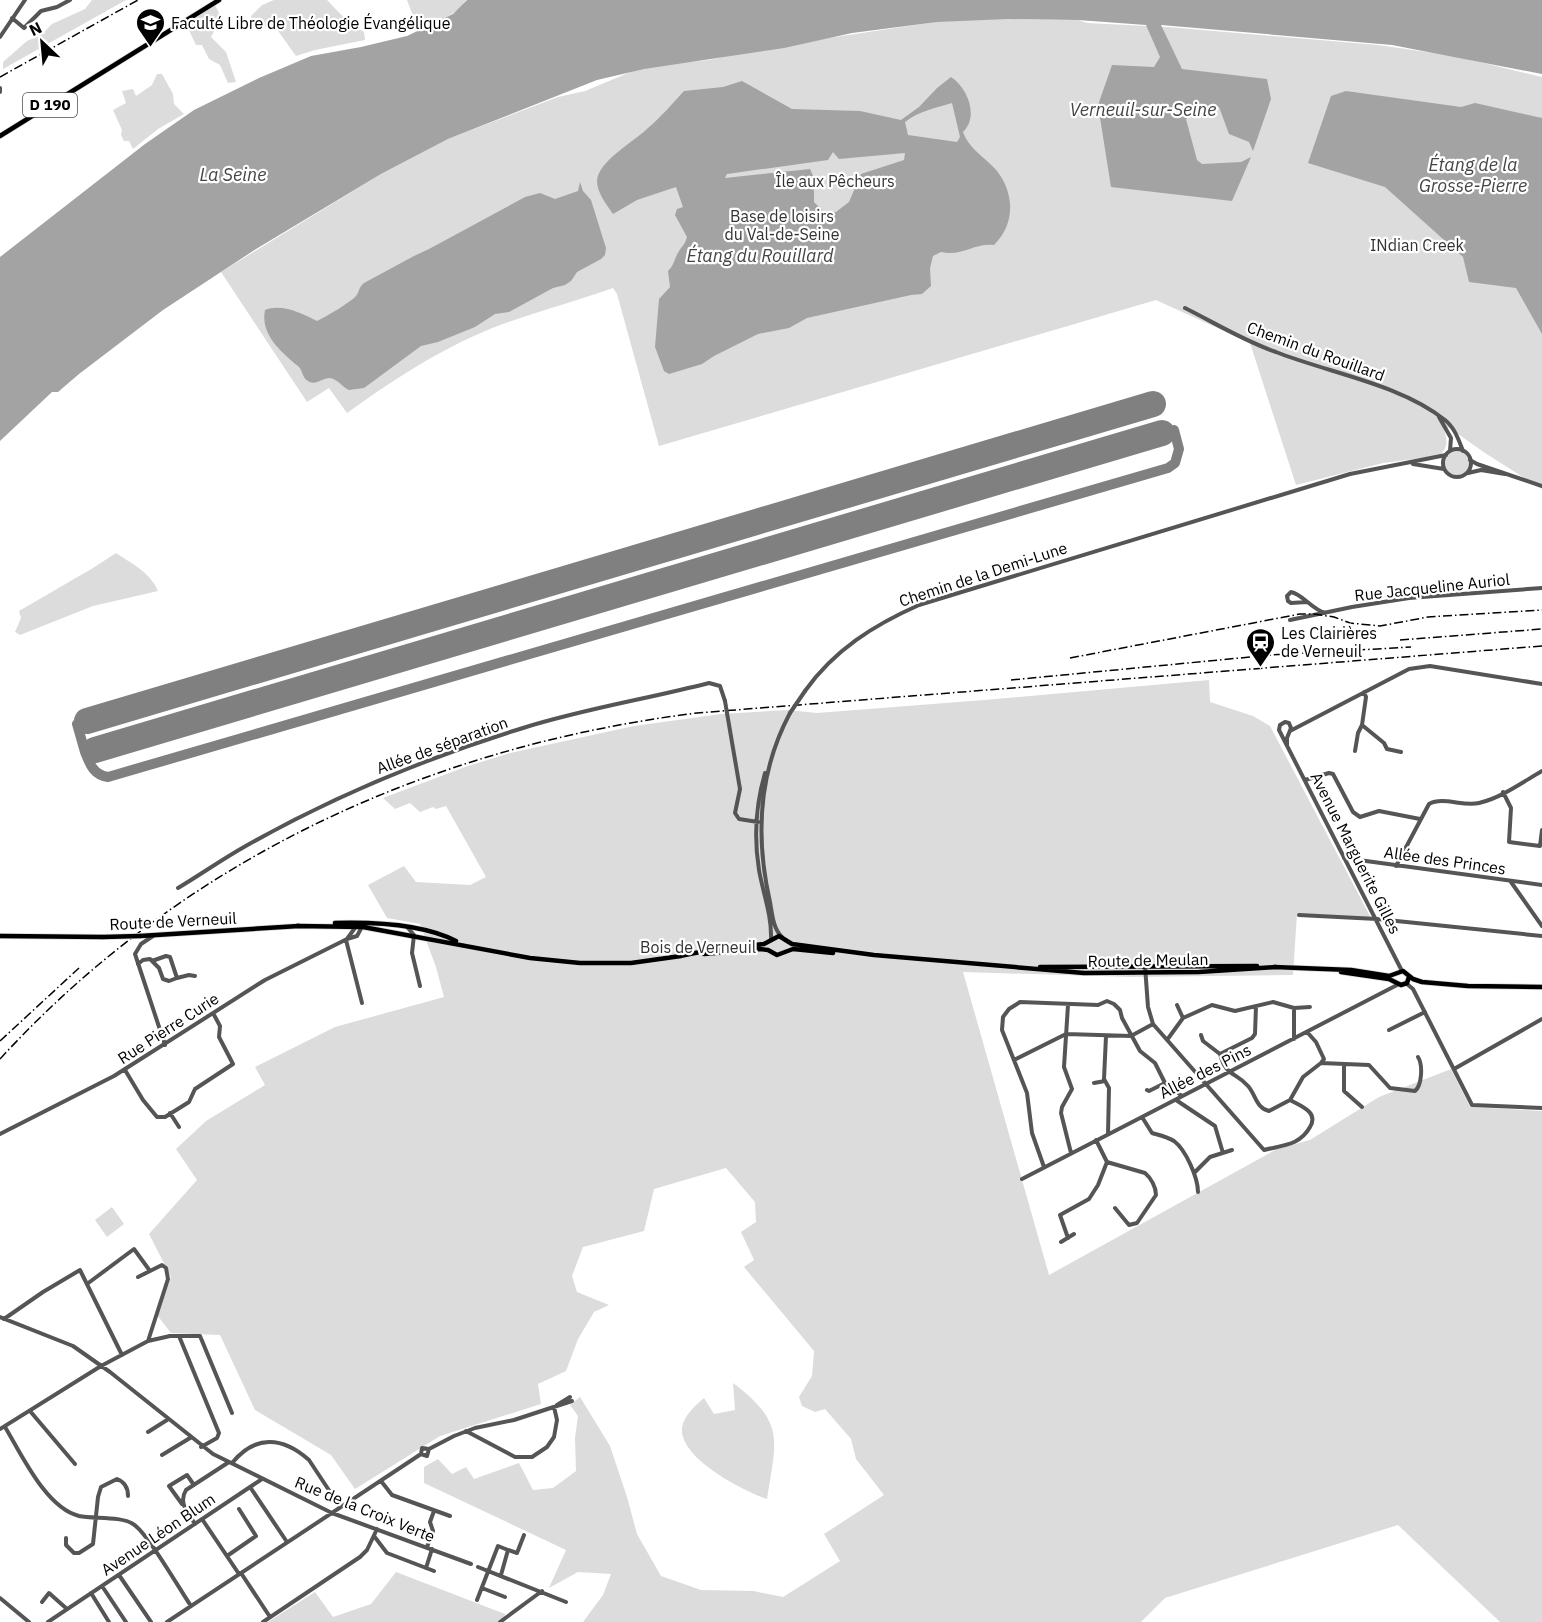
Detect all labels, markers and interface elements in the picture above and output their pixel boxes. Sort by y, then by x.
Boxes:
school or university icon: Faculté Libre de Théologie Évangélique [134,7,166,49]
north arrow [12,12,72,72]
place label: Faculté Libre de Théologie Évangélique [171,12,451,33]
text: N [26,17,45,40]
road number: D 190 [23,93,77,117]
water label: Verneuil-sur-Seine [1070,98,1216,121]
water label: Étang de la Grosse-Pierre [1419,153,1527,197]
water label: La Seine [200,163,266,186]
park label: Île aux Pêcheurs [775,171,895,191]
park label: Base de loisirs du Val-de-Seine [725,206,840,244]
park label: INdian Creek [1370,235,1465,255]
water label: Étang du Rouillard [687,244,834,267]
street label: Chemin du Rouillard [1244,317,1388,385]
street label: Chemin de la Demi-Lune [896,537,1070,611]
street label: Rue Jacqueline Auriol [1353,569,1511,605]
place label: Les Clairières de Verneuil [1281,623,1377,661]
station icon: Les Clairières de Verneuil [1244,626,1276,668]
street label: Allée de séparation [374,712,510,778]
street label: Avenue Marguerite Gilles [1307,769,1405,937]
street label: Allée des Princes [1383,842,1507,878]
street label: Route de Verneuil [109,908,237,934]
park label: Bois de Verneuil [640,937,756,957]
street label: Route de Meulan [1087,949,1209,971]
street label: Rue Pierre Curie [114,988,222,1068]
street label: Allée des Pins [1156,1039,1254,1103]
street label: Rue de la Croix Verte [292,1472,438,1546]
street label: Avenue Léon Blum [97,1488,219,1580]

